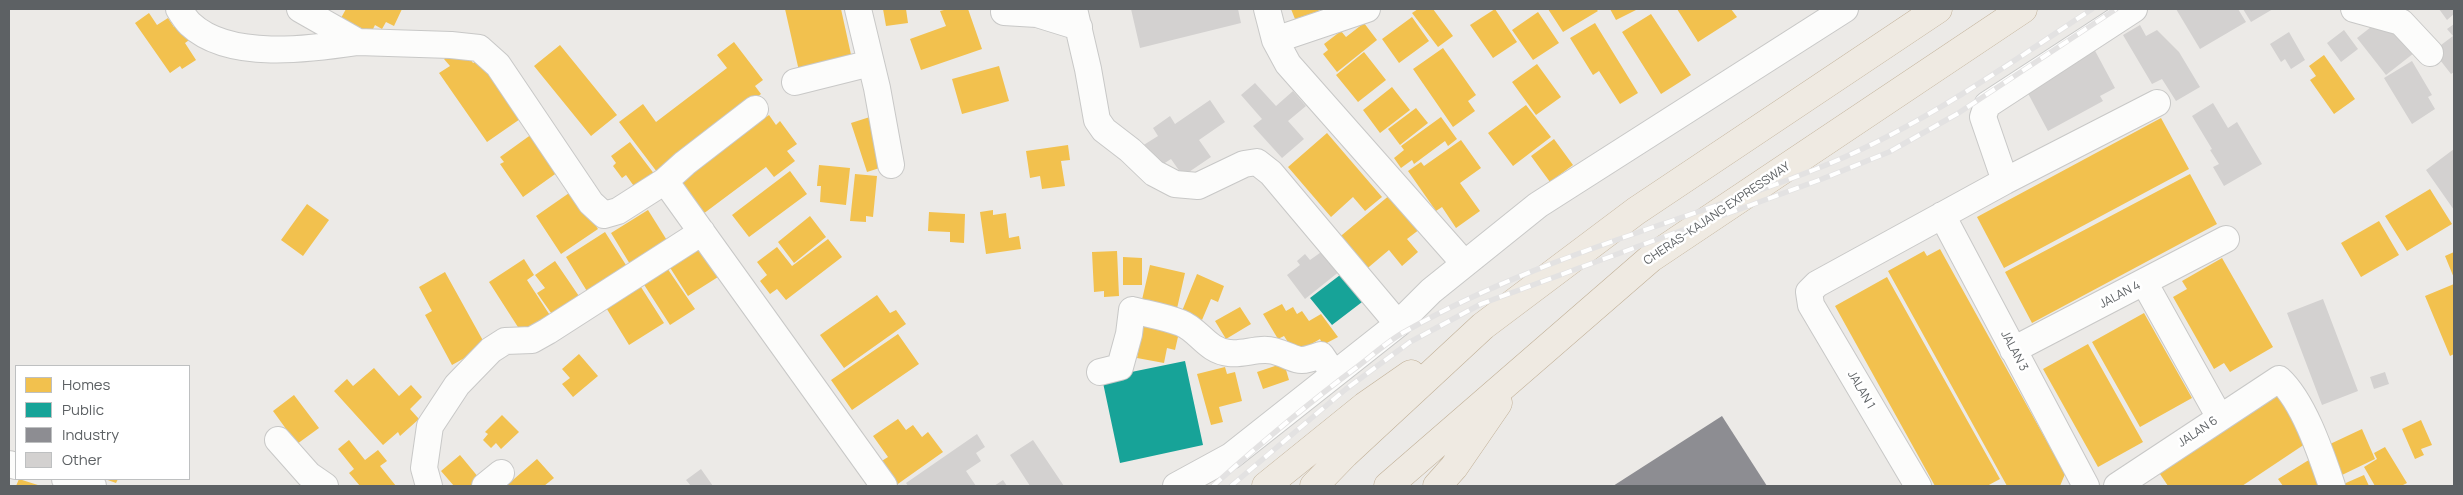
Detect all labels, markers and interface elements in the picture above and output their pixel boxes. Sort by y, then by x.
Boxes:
street label: CHERAS–KAJANG EXPRESSWAY [1641,160,1793,268]
street label: JALAN 4 [2097,278,2143,312]
street label: JALAN 3 [1997,328,2031,374]
legend [15,365,190,480]
street label: JALAN 1 [1844,368,1878,412]
text: Homes [62,374,110,395]
text: Public [62,399,104,420]
street label: JALAN 6 [2175,414,2221,450]
text: Industry [62,424,119,445]
text: Other [62,449,102,470]

